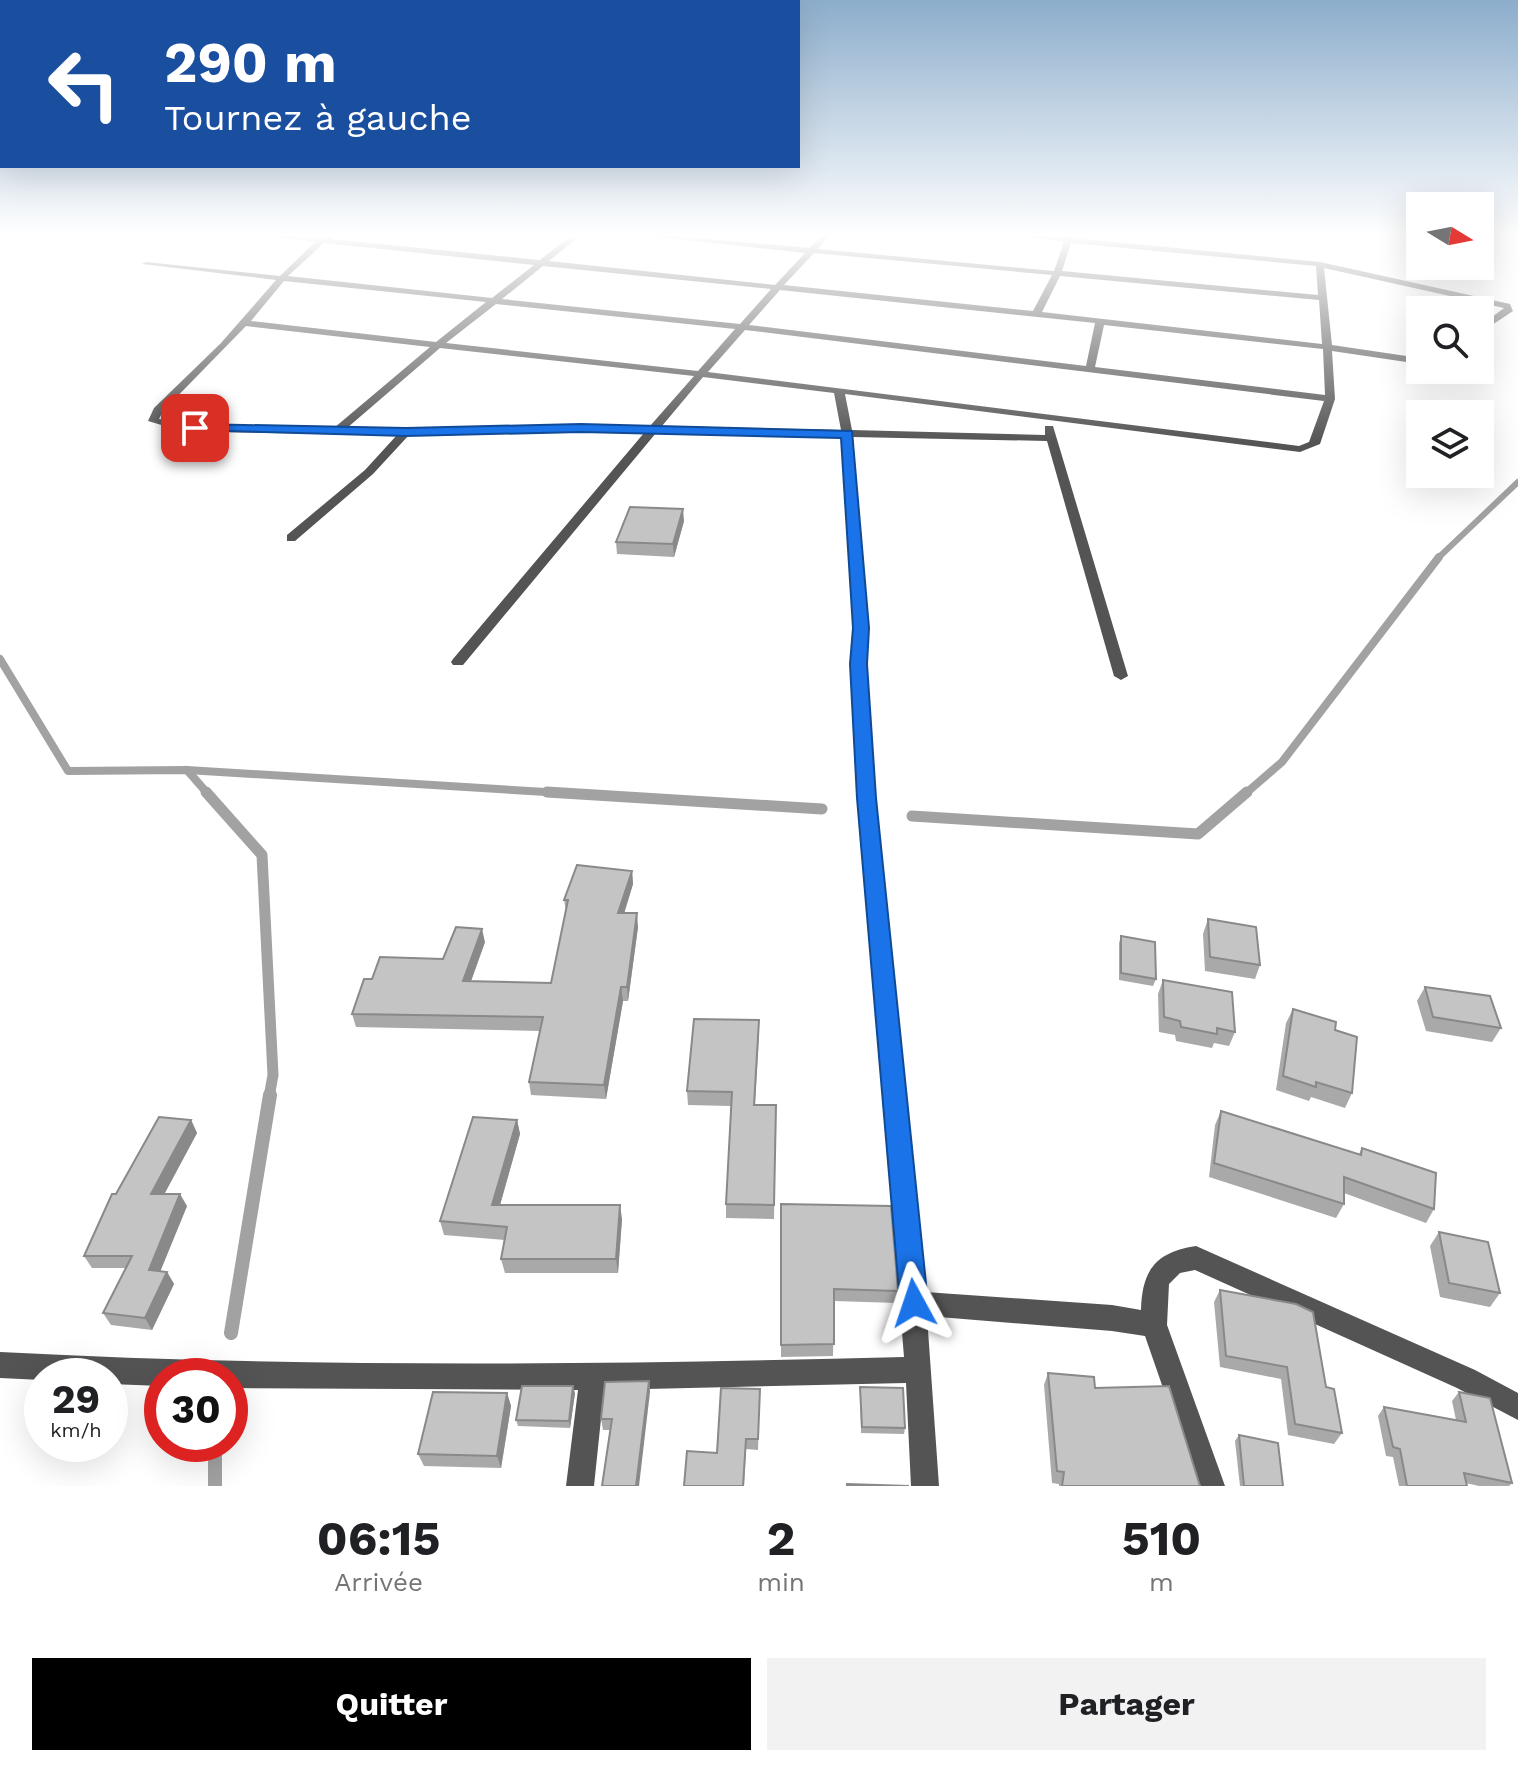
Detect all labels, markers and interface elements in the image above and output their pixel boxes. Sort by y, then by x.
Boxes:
text: 290 m [164,30,337,96]
icon: left [32,32,136,136]
text: Tournez à gauche [164,97,472,139]
north arrow [1406,192,1494,280]
map controls [1406,192,1494,488]
button: search [1406,296,1494,384]
pin [161,394,229,462]
button: layers [1406,400,1494,488]
icon: arrive [173,406,217,450]
position arrow [872,1261,956,1345]
speed limit sign: 30 [144,1358,248,1462]
text: 29 [52,1376,100,1423]
text: km/h [50,1418,102,1442]
text: 06:15 [317,1510,440,1567]
text: 2 [767,1510,795,1567]
text: 510 [1122,1510,1201,1567]
text: Arrivée [334,1567,423,1597]
text: min [757,1567,805,1597]
text: m [1149,1567,1174,1597]
button: Quitter [32,1658,751,1750]
button: Partager [767,1658,1486,1750]

